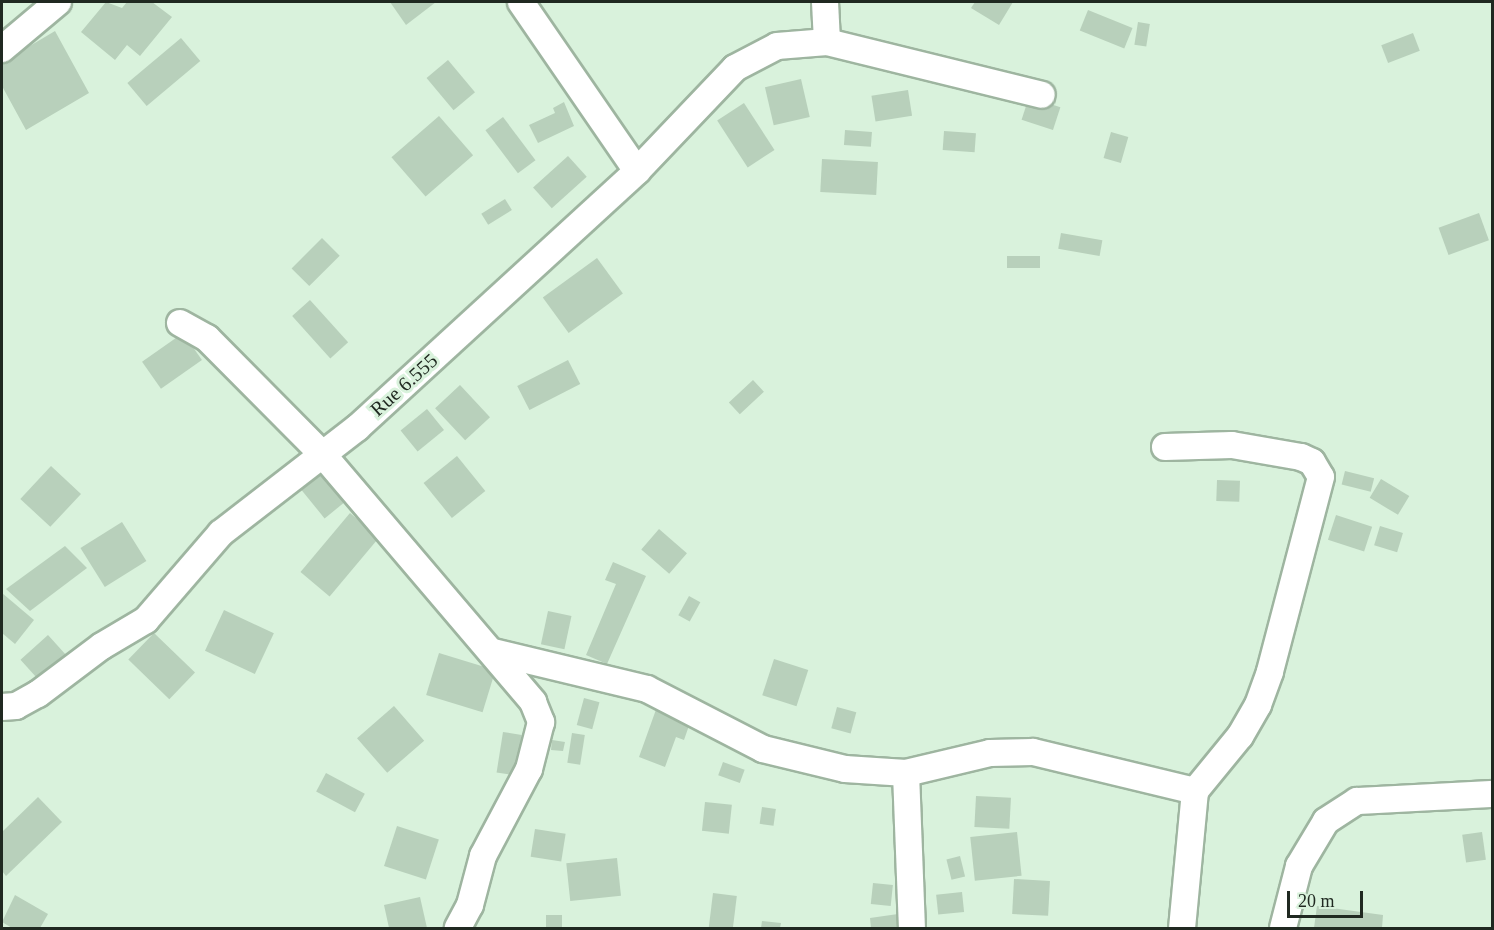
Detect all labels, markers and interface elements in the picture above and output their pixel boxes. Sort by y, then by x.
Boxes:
street label: Rue 6.555 [365,349,443,421]
scale bar [1290,879,1366,917]
text: 20 m [1298,891,1335,911]

